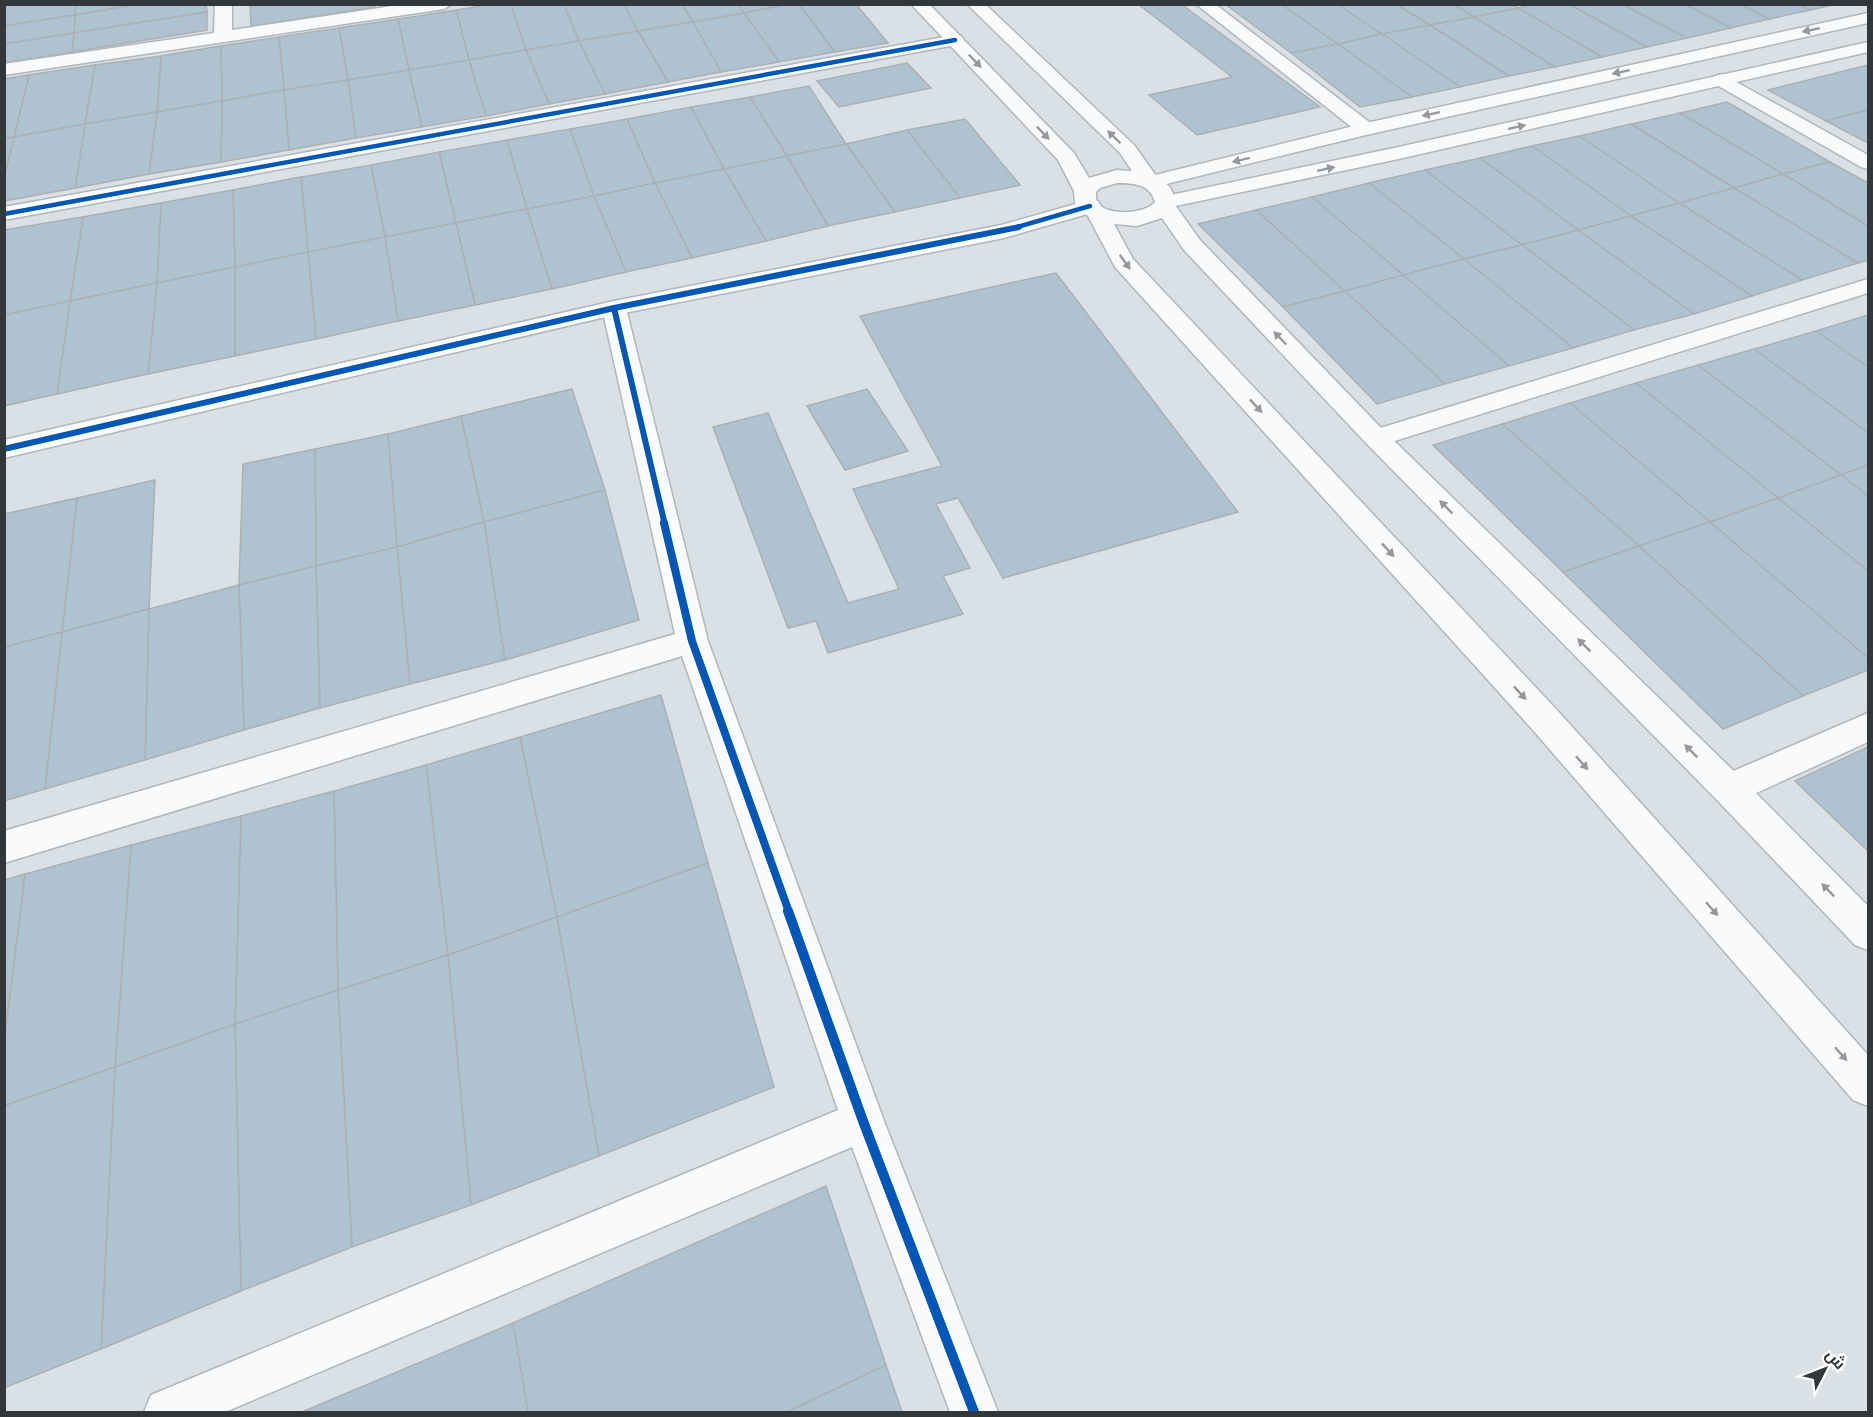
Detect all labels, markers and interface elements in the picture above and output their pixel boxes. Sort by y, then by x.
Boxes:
one-way arrow [1802,26,1821,35]
one-way arrow [968,54,982,69]
one-way arrow [1612,68,1630,78]
one-way arrow [1421,110,1440,120]
one-way arrow [1508,121,1526,131]
one-way arrow [1036,125,1050,139]
one-way arrow [1106,130,1121,144]
one-way arrow [1232,155,1250,165]
one-way arrow [1317,163,1336,173]
one-way arrow [1118,254,1131,270]
one-way arrow [1273,330,1287,345]
one-way arrow [1249,398,1262,413]
one-way arrow [1439,501,1453,515]
one-way arrow [1381,542,1395,557]
one-way arrow [1577,638,1591,652]
one-way arrow [1513,685,1526,700]
one-way arrow [1683,744,1698,758]
one-way arrow [1575,755,1588,770]
one-way arrow [1821,883,1835,897]
one-way arrow [1705,901,1719,916]
one-way arrow [1834,1047,1848,1062]
north arrow [1795,1339,1855,1399]
text: ش [1821,1345,1850,1374]

